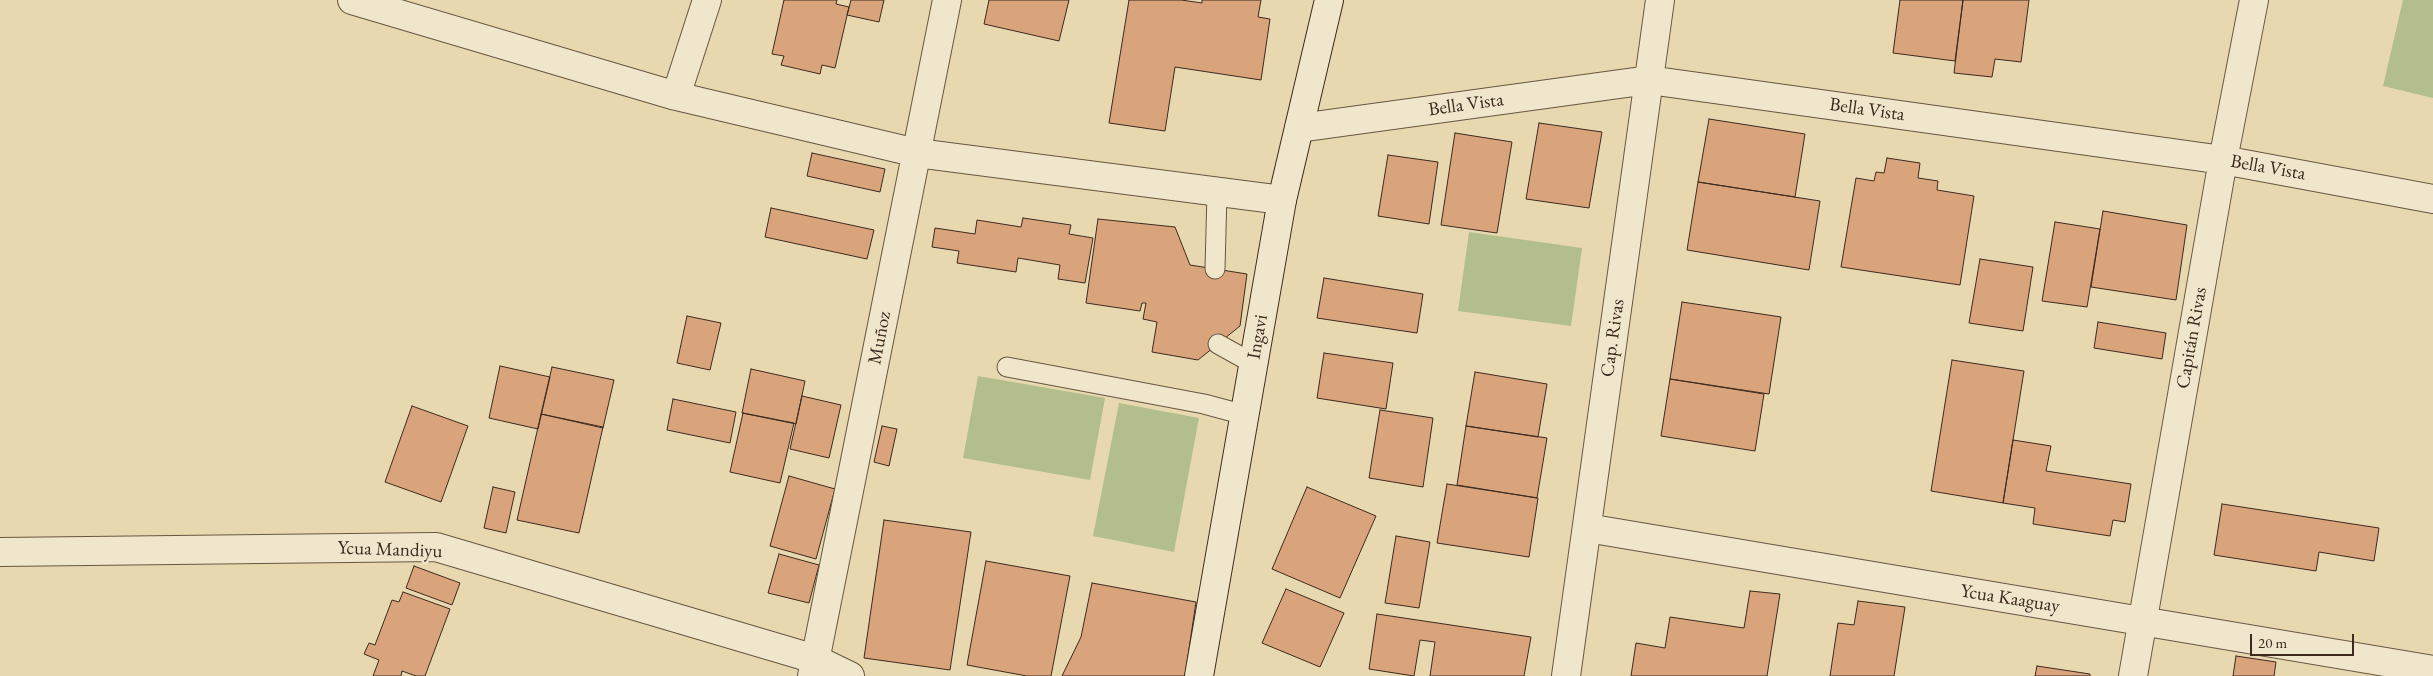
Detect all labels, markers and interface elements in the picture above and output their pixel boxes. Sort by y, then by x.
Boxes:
street label: Bella Vista [1427,88,1505,122]
street label: Bella Vista [1828,93,1906,127]
street label: Bella Vista [2229,150,2307,186]
street label: Capitán Rivas [2172,285,2212,391]
street label: Cap. Rivas [1596,298,1630,378]
street label: Muñoz [864,310,896,366]
street label: Ingavi [1243,313,1273,361]
street label: Ycua Mandiyu [337,537,443,563]
street label: Ycua Kaaguay [1959,580,2061,618]
scale bar [2253,624,2357,656]
text: 20 m [2258,633,2287,652]

